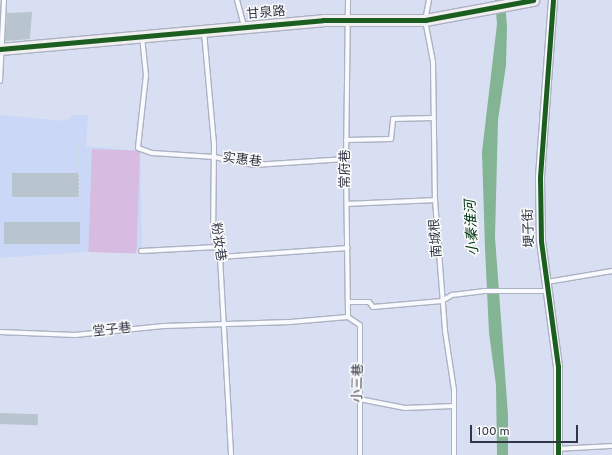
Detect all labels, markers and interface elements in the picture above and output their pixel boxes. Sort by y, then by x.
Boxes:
street label: 甘泉路 [246,5,286,23]
street label: 常府巷 [338,150,354,188]
street label: 实惠巷 [222,151,262,171]
water label: 小秦淮河 [463,200,483,256]
street label: 埂子街 [522,208,538,248]
street label: 南城根 [428,218,446,258]
street label: 粉妆巷 [207,222,227,262]
street label: 堂子巷 [92,321,132,341]
street label: 小三巷 [351,363,367,403]
scale bar [472,417,580,443]
text: 100 m [477,424,510,440]

